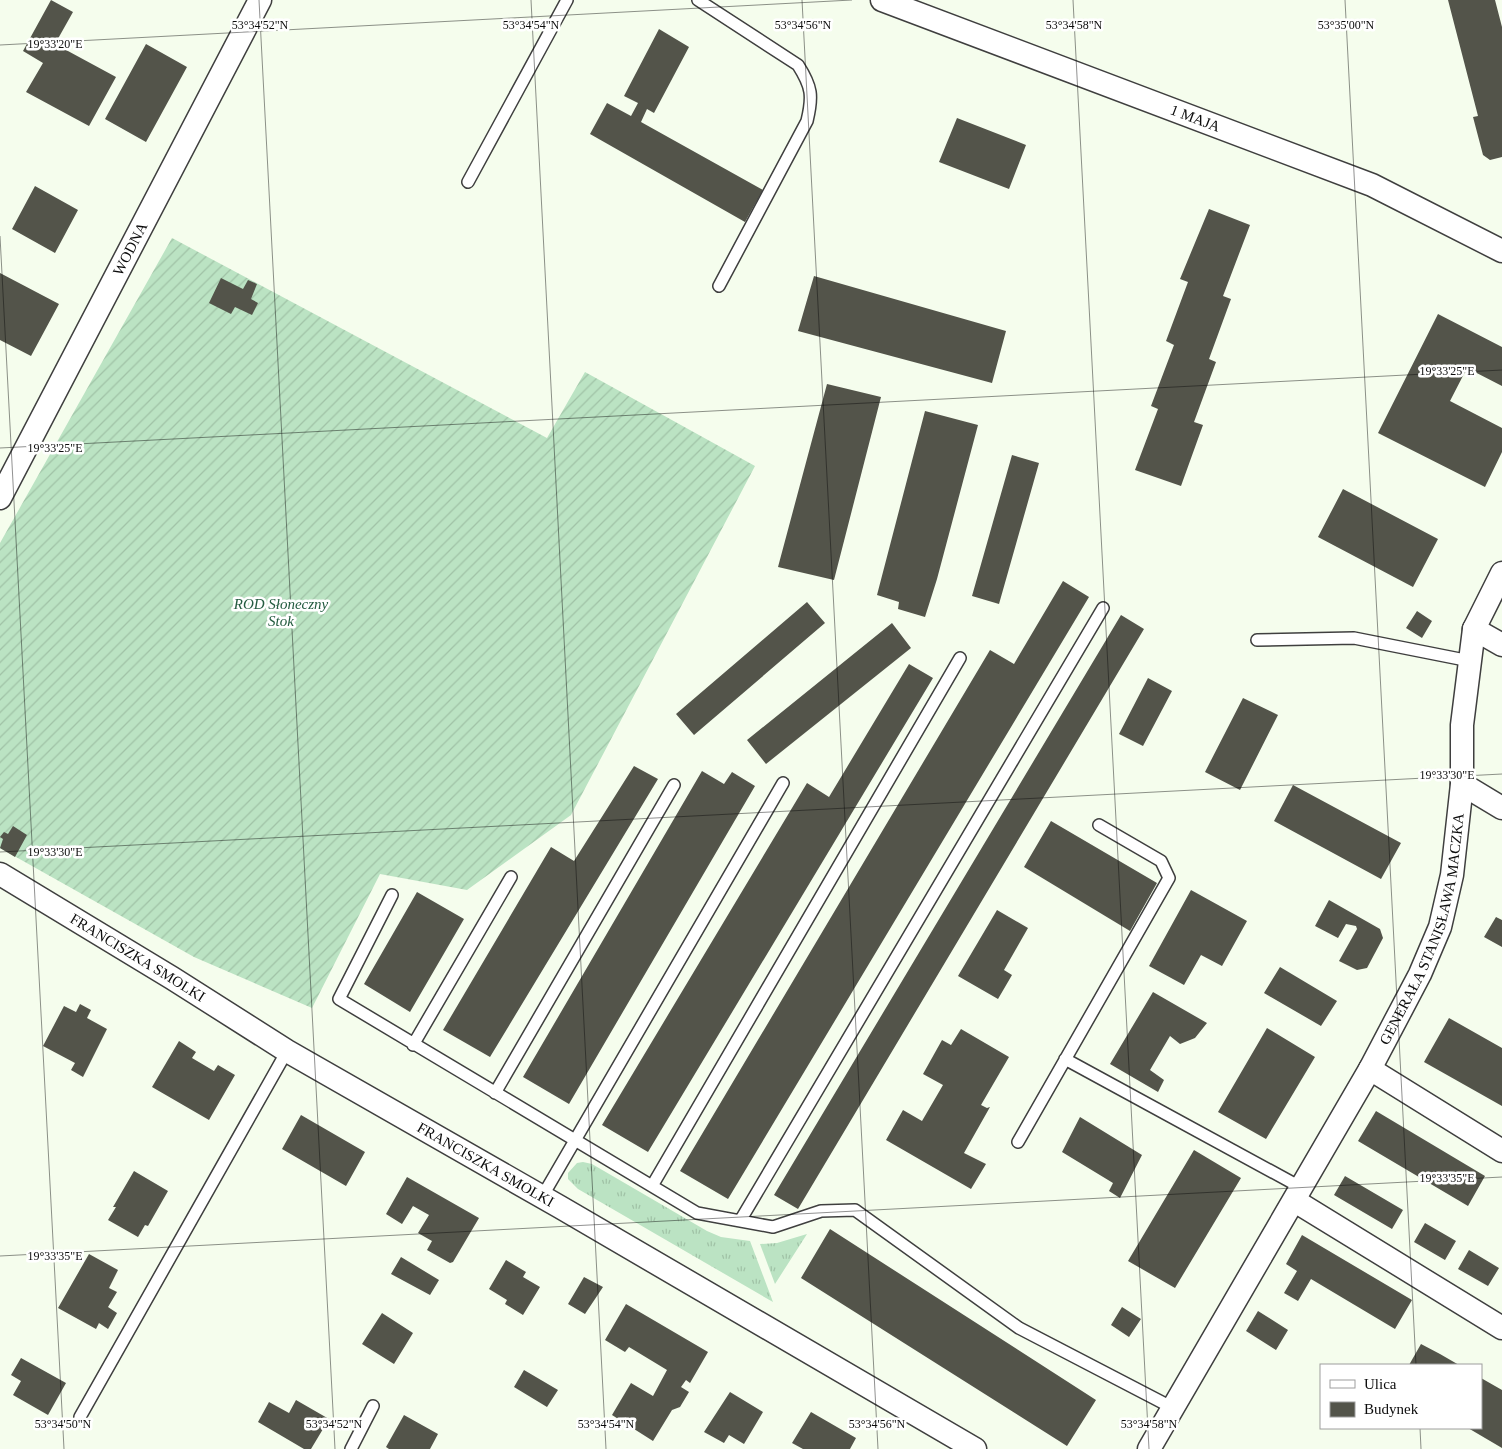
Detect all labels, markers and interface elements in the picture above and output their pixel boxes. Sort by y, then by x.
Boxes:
text: 53°34'52"N [232,18,289,32]
text: 53°34'54"N [503,18,560,32]
text: 53°34'56"N [775,18,832,32]
text: 53°34'58"N [1046,18,1103,32]
text: 53°35'00"N [1318,18,1375,32]
text: 19°33'20"E [27,37,83,51]
street label: 1 MAJA [1168,102,1223,135]
street label: WODNA [110,220,151,278]
text: 19°33'25"E [1419,364,1475,378]
text: 19°33'25"E [27,441,83,455]
park label: ROD Słoneczny Stok [233,596,329,629]
text: 19°33'30"E [1419,768,1475,782]
street label: GENERAŁA STANISŁAWA MACZKA [1376,812,1467,1047]
text: 19°33'30"E [27,845,83,859]
street label: FRANCISZKA SMOLKI [67,910,208,1005]
street label: FRANCISZKA SMOLKI [415,1119,557,1210]
text: 19°33'35"E [1419,1171,1475,1185]
text: 19°33'35"E [27,1249,83,1263]
legend [1320,1364,1482,1429]
text: Ulica [1364,1376,1397,1392]
text: Budynek [1364,1401,1419,1417]
text: 53°34'50"N [35,1417,92,1431]
text: 53°34'52"N [306,1417,363,1431]
text: 53°34'54"N [578,1417,635,1431]
text: 53°34'56"N [849,1417,906,1431]
text: 53°34'58"N [1121,1417,1178,1431]

